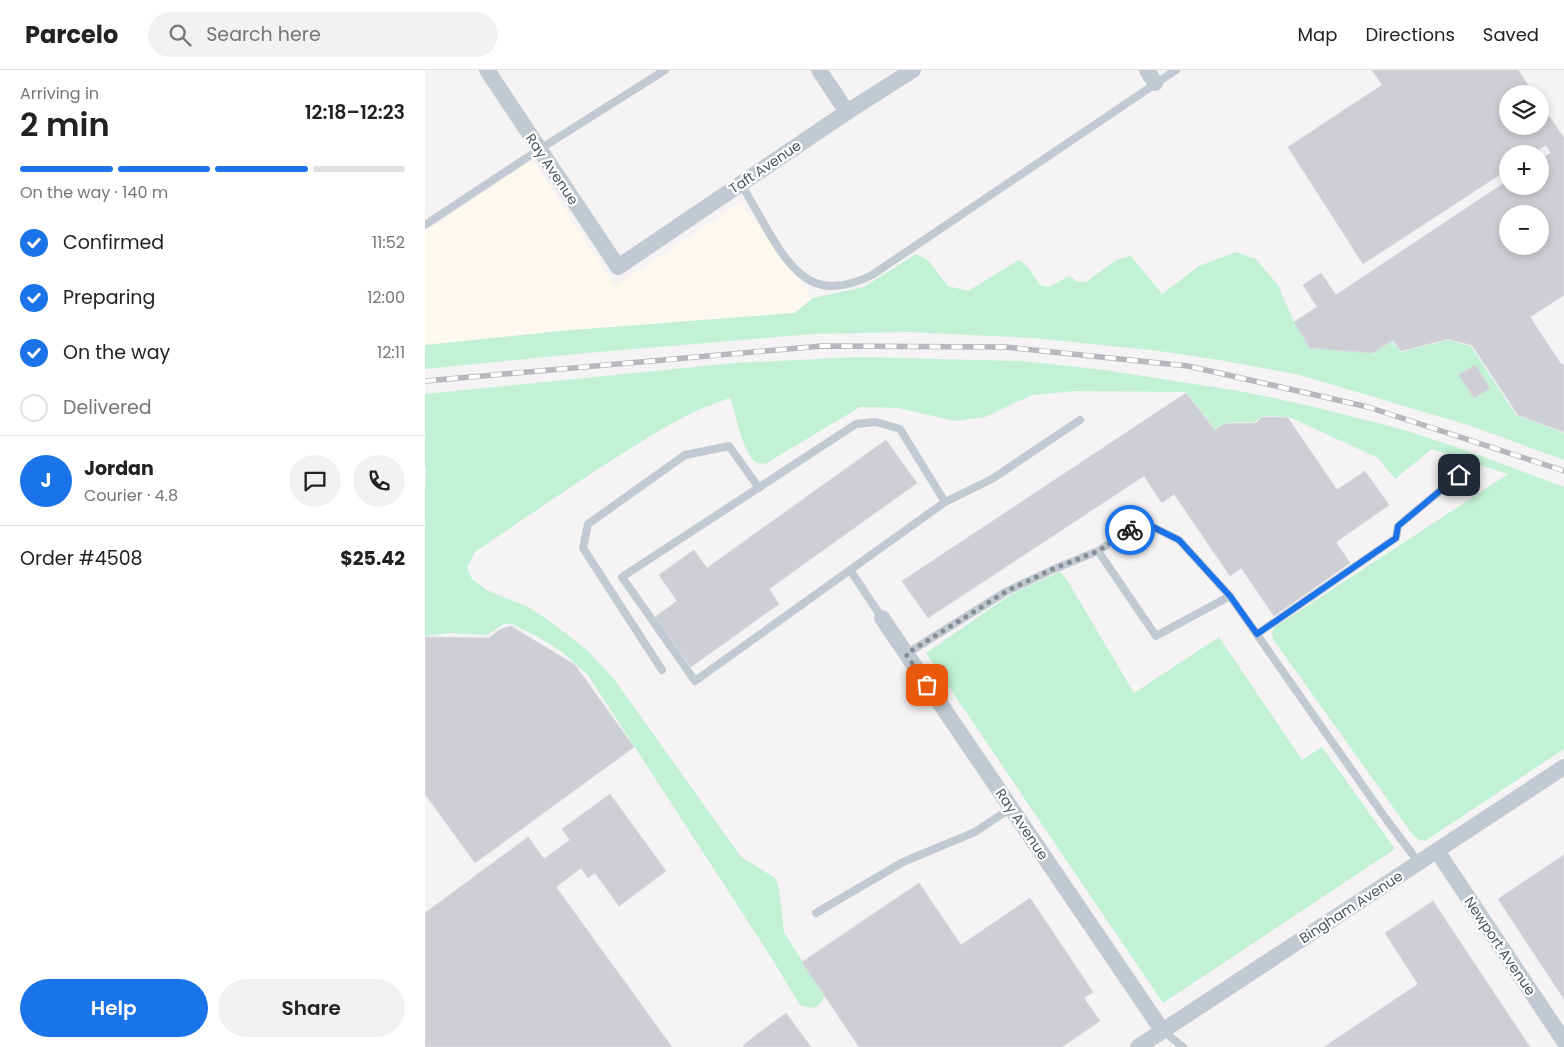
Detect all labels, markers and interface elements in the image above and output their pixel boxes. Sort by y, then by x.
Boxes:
search box [148,12,498,57]
text: Parcelo [25,18,118,51]
icon: search [166,21,194,49]
text: Search here [206,21,321,48]
text: Map [1298,22,1337,47]
text: Directions [1365,22,1455,47]
text: Saved [1483,22,1539,47]
text: Arriving in [20,82,99,105]
map controls [1499,85,1549,255]
button: layers [1499,85,1549,135]
text: 12:18–12:23 [305,99,405,126]
text: 2 min [20,102,110,147]
street label: Ray Avenue [521,129,583,209]
street label: Taft Avenue [725,135,805,199]
button: + [1499,145,1549,195]
text: On the way · 140 m [20,181,168,204]
button: − [1499,205,1549,255]
icon: check [20,229,48,257]
text: Confirmed [63,229,164,256]
text: 11:52 [372,231,405,254]
icon: check [20,284,48,312]
text: Preparing [63,284,155,311]
text: 12:00 [367,286,405,309]
icon: check [20,339,48,367]
text: On the way [63,339,170,366]
text: 12:11 [377,341,405,364]
text: Delivered [63,394,152,421]
pin [1438,454,1480,496]
text: Jordan [84,455,154,482]
button: chat [289,455,341,507]
button: phone [353,455,405,507]
icon: home [1445,461,1473,489]
text: J [41,467,51,494]
text: Courier · 4.8 [84,484,178,507]
courier [1105,505,1155,555]
icon: bike [1116,516,1144,544]
text: Order #4508 [20,545,143,572]
text: $25.42 [340,545,405,572]
pin [906,664,948,706]
icon: bag [913,671,941,699]
street label: Ray Avenue [991,784,1053,864]
street label: Bingham Avenue [1295,866,1407,948]
street label: Newport Avenue [1460,893,1541,1000]
button: Help [20,979,208,1037]
button: Share [218,979,405,1037]

